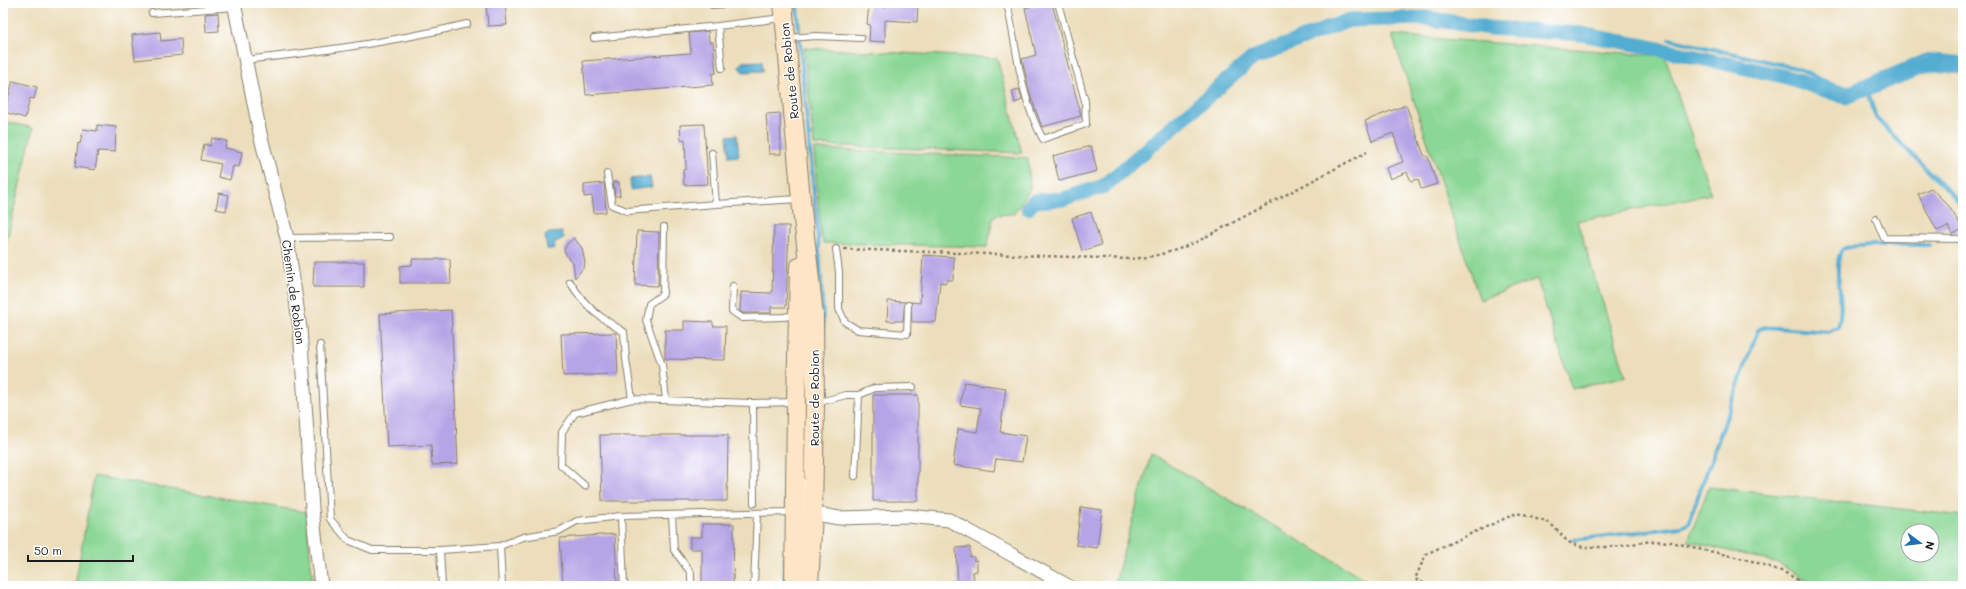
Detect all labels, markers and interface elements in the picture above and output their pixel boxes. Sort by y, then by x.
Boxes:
street label: Route de Robion [776,22,802,120]
street label: Chemin de Robion [279,239,309,345]
street label: Route de Robion [806,350,822,446]
north arrow [1900,523,1940,563]
scale bar [28,537,133,563]
text: N [1922,540,1938,552]
text: 50 m [34,542,62,558]

